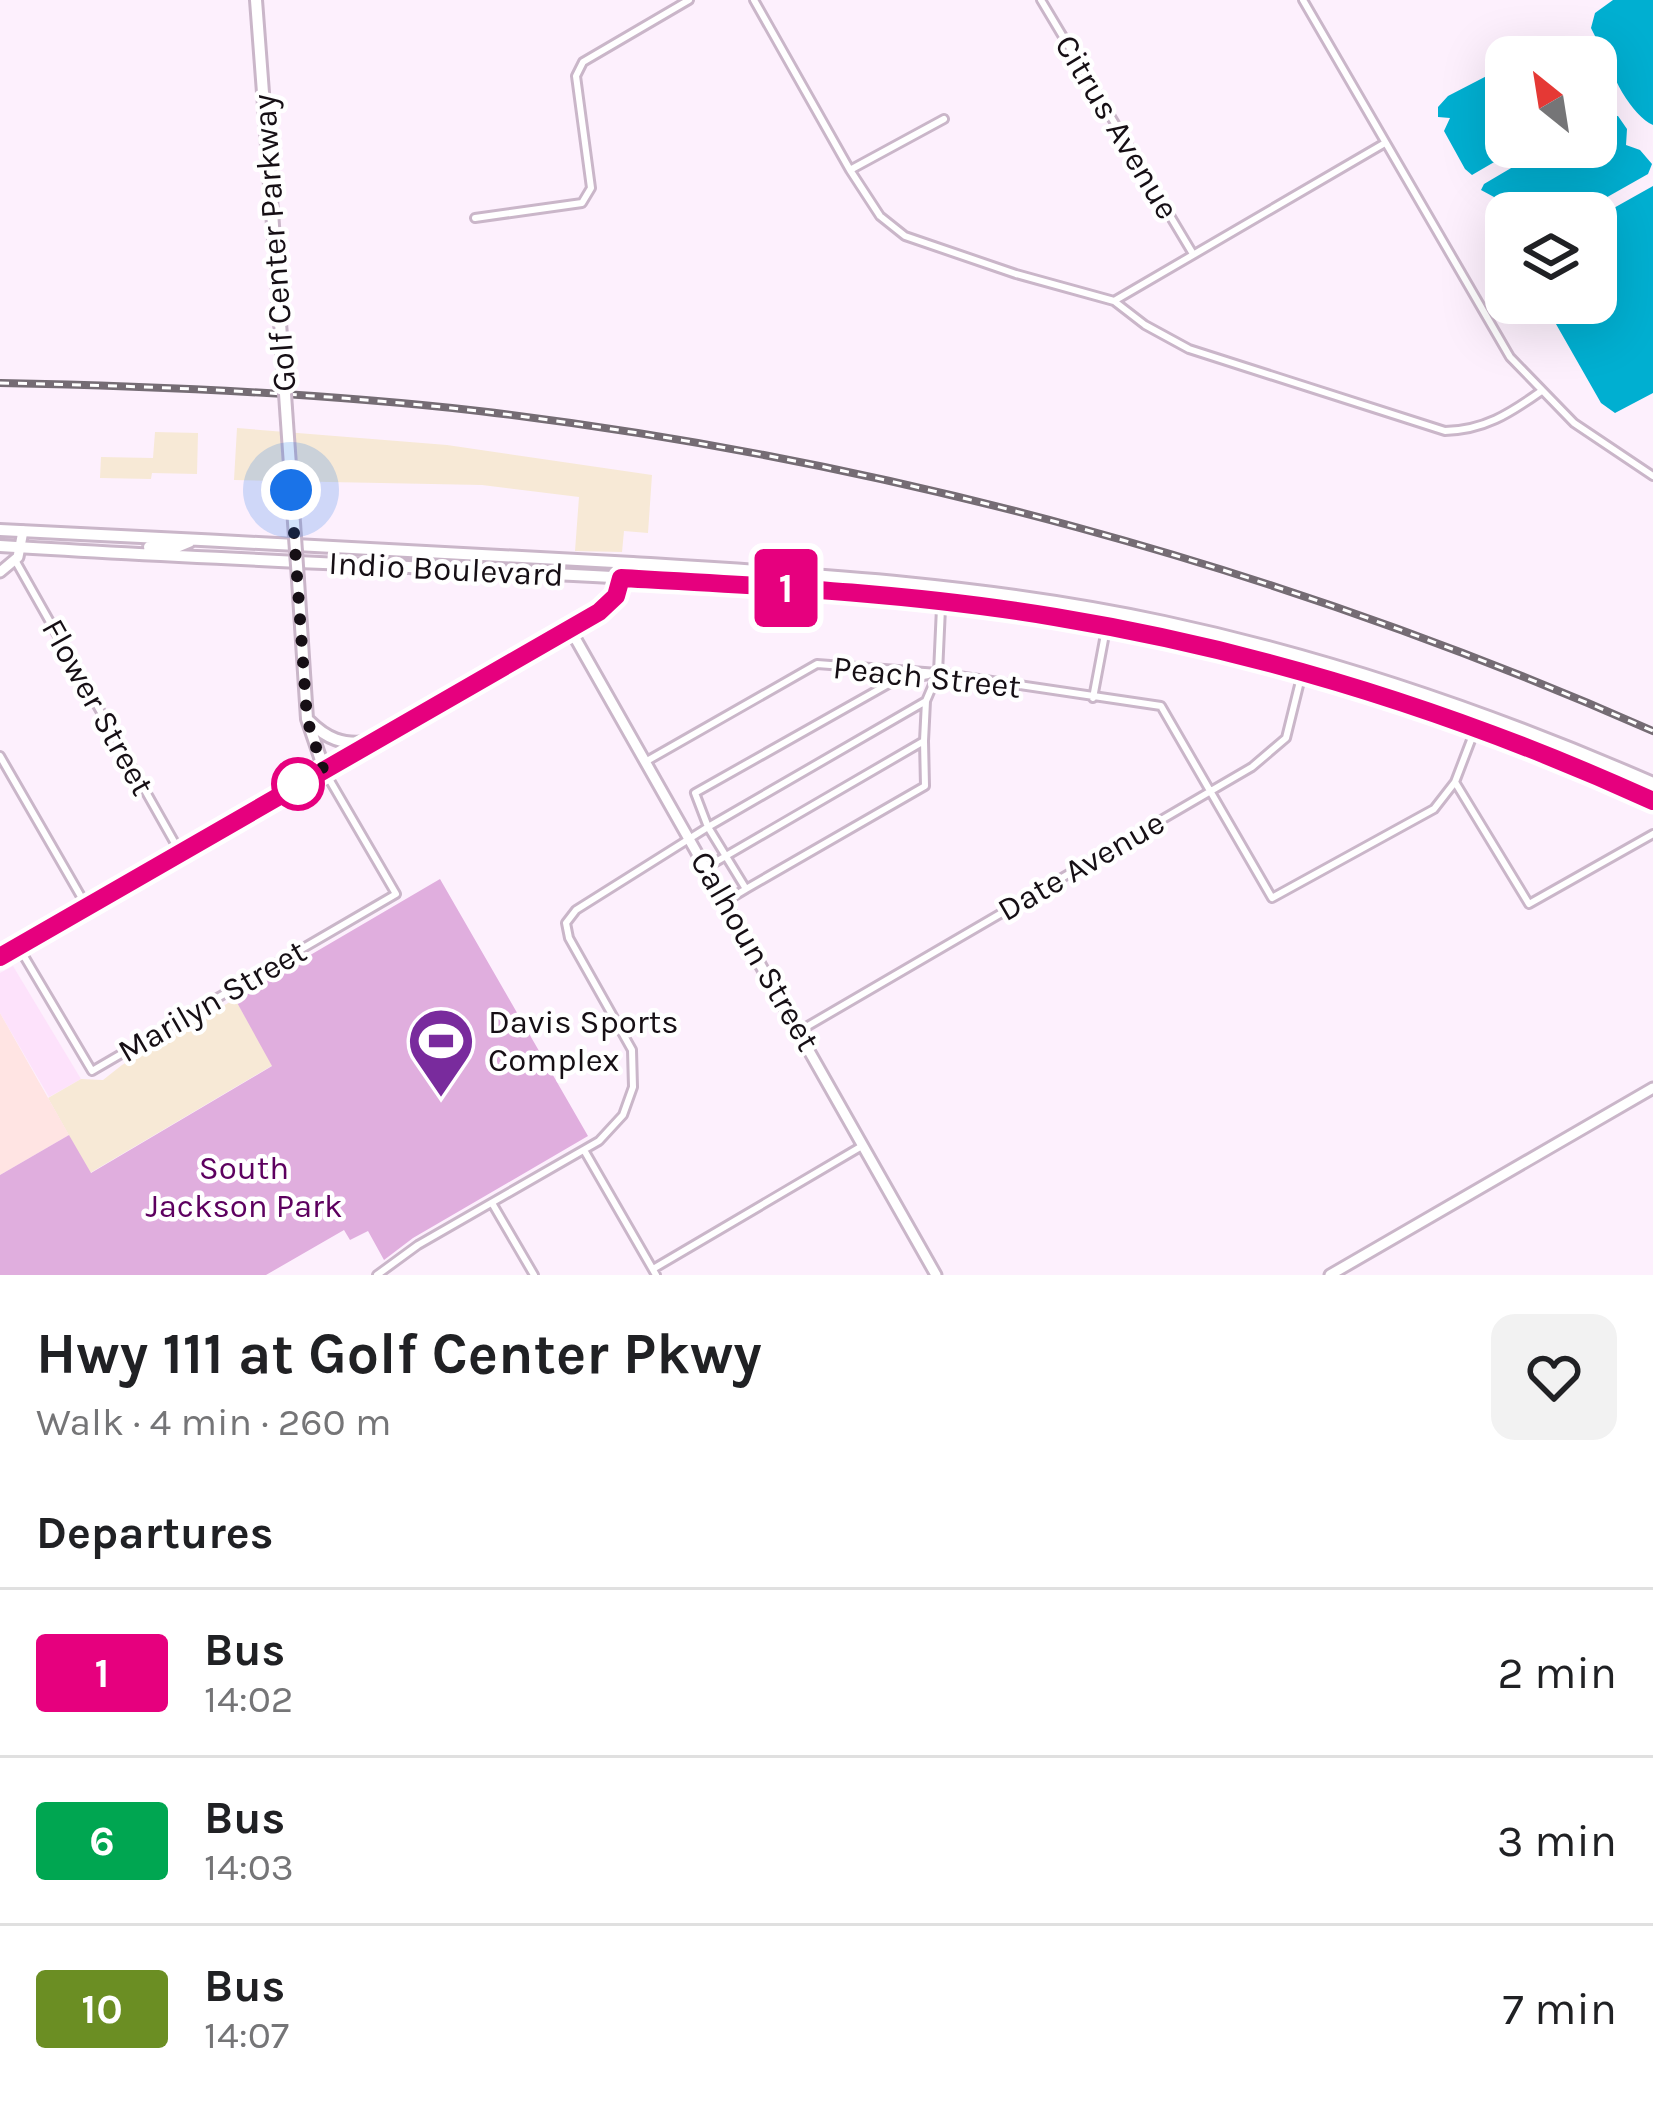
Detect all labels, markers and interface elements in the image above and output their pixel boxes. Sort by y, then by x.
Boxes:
street label: Citrus Avenue [1047,28,1187,226]
north arrow [1485,36,1617,168]
map controls [1485,36,1617,324]
street label: Golf Center Parkway [245,93,303,393]
button: layers [1485,192,1617,324]
your location [261,460,321,520]
street label: Indio Boulevard [327,544,565,594]
line badge: 1 [747,549,825,627]
text: 1 [779,563,793,613]
street label: Flower Street [34,612,162,802]
street label: Peach Street [831,648,1023,706]
unlabelled marker [273,759,323,809]
street label: Date Avenue [991,803,1171,929]
street label: Calhoun Street [683,845,827,1057]
street label: Marilyn Street [111,932,313,1070]
place label: Davis Sports Complex [488,1003,679,1079]
sports icon: Davis Sports Complex [406,1006,476,1100]
park label: South Jackson Park [145,1149,343,1225]
button: heart [1491,1314,1617,1440]
text: Hwy 111 at Golf Center Pkwy [36,1321,762,1387]
text: Walk · 4 min · 260 m [36,1399,391,1445]
text: Departures [36,1507,273,1559]
text: Bus [204,1624,285,1676]
text: 2 min [1498,1647,1617,1699]
text: 1 [95,1648,109,1698]
text: 14:02 [204,1676,293,1722]
text: Bus [204,1792,285,1844]
text: 3 min [1497,1815,1617,1867]
text: 6 [89,1816,115,1866]
text: 14:03 [204,1844,294,1890]
text: Bus [204,1960,285,2012]
text: 7 min [1503,1983,1617,2035]
text: 10 [81,1984,123,2034]
text: 14:07 [204,2012,289,2058]

